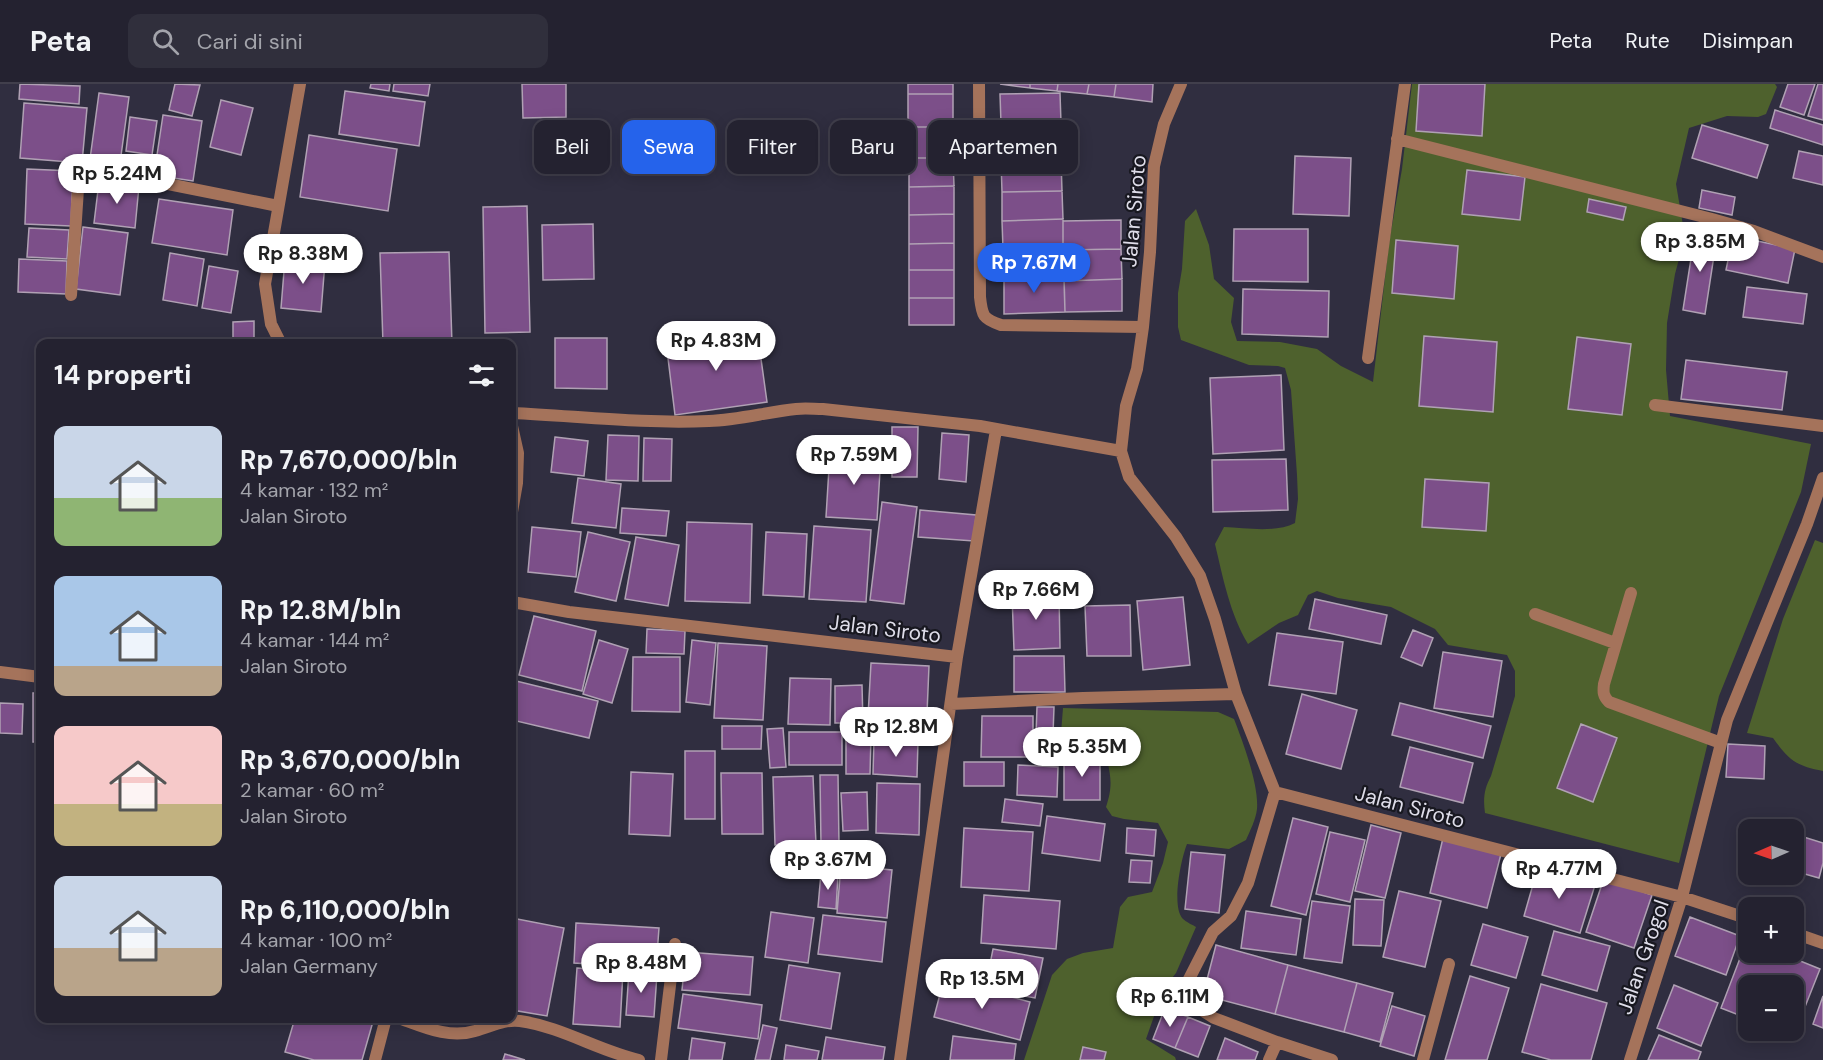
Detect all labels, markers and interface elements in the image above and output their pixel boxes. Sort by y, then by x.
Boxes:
search box [128,14,548,68]
text: Peta [30,23,92,60]
icon: search [149,25,182,58]
text: Cari di sini [197,27,303,56]
text: Peta [1549,27,1592,55]
text: Rute [1625,27,1670,55]
text: Disimpan [1703,27,1793,55]
chip: Beli [534,120,610,174]
chip: Sewa [622,120,715,174]
chip: Filter [727,120,818,174]
chip: Baru [830,120,916,174]
chip: Apartemen [928,120,1078,174]
pin: Rp 5.24M [55,154,179,205]
street label: Jalan Siroto [1115,154,1153,268]
text: Rp 5.24M [72,160,162,186]
pin: Rp 3.85M [1638,222,1762,273]
text: Rp 3.85M [1655,228,1745,254]
pin: Rp 8.38M [241,234,365,285]
text: Rp 8.38M [258,240,348,266]
pin: Rp 7.67M [972,243,1096,294]
text: Rp 7.67M [991,249,1077,275]
pin: Rp 4.83M [654,321,778,372]
text: Rp 4.83M [671,327,761,353]
text: 14 properti [54,358,192,392]
icon: filters [465,359,498,392]
pin: Rp 7.59M [792,435,916,486]
text: Rp 7.59M [810,441,898,467]
text: Rp 7,670,000/bln [240,443,458,477]
icon: home [102,450,174,522]
text: 4 kamar · 132 m² [240,477,388,503]
text: Jalan Siroto [240,503,347,529]
pin: Rp 7.66M [974,570,1098,621]
text: Rp 7.66M [992,576,1080,602]
text: Rp 12.8M/bln [240,593,401,627]
icon: home [102,600,174,672]
street label: Jalan Siroto [827,608,943,650]
text: 4 kamar · 144 m² [240,627,389,653]
text: Jalan Siroto [240,653,347,679]
pin: Rp 12.8M [834,707,958,758]
text: Rp 12.8M [854,713,938,739]
pin: Rp 5.35M [1020,727,1144,778]
text: Rp 5.35M [1037,733,1127,759]
text: Rp 3,670,000/bln [240,743,461,777]
icon: home [102,750,174,822]
text: 2 kamar · 60 m² [240,777,384,803]
street label: Jalan Siroto [1352,779,1468,835]
text: Jalan Siroto [240,803,347,829]
north arrow [1738,819,1804,885]
map controls [1738,819,1804,1041]
pin: Rp 3.67M [766,840,890,891]
text: Rp 3.67M [784,846,872,872]
pin: Rp 4.77M [1497,849,1621,900]
text: Rp 4.77M [1515,855,1603,881]
text: Rp 6,110,000/bln [240,893,450,927]
street label: Jalan Grogol [1610,896,1676,1018]
button: + [1738,897,1804,963]
icon: home [102,900,174,972]
text: 4 kamar · 100 m² [240,927,392,953]
pin: Rp 8.48M [579,943,703,994]
text: Rp 8.48M [595,949,687,975]
text: Jalan Germany [240,953,378,979]
pin: Rp 13.5M [920,959,1044,1010]
text: Rp 13.5M [940,965,1024,991]
button: − [1738,975,1804,1041]
pin: Rp 6.11M [1108,977,1232,1028]
text: Rp 6.11M [1130,983,1210,1009]

